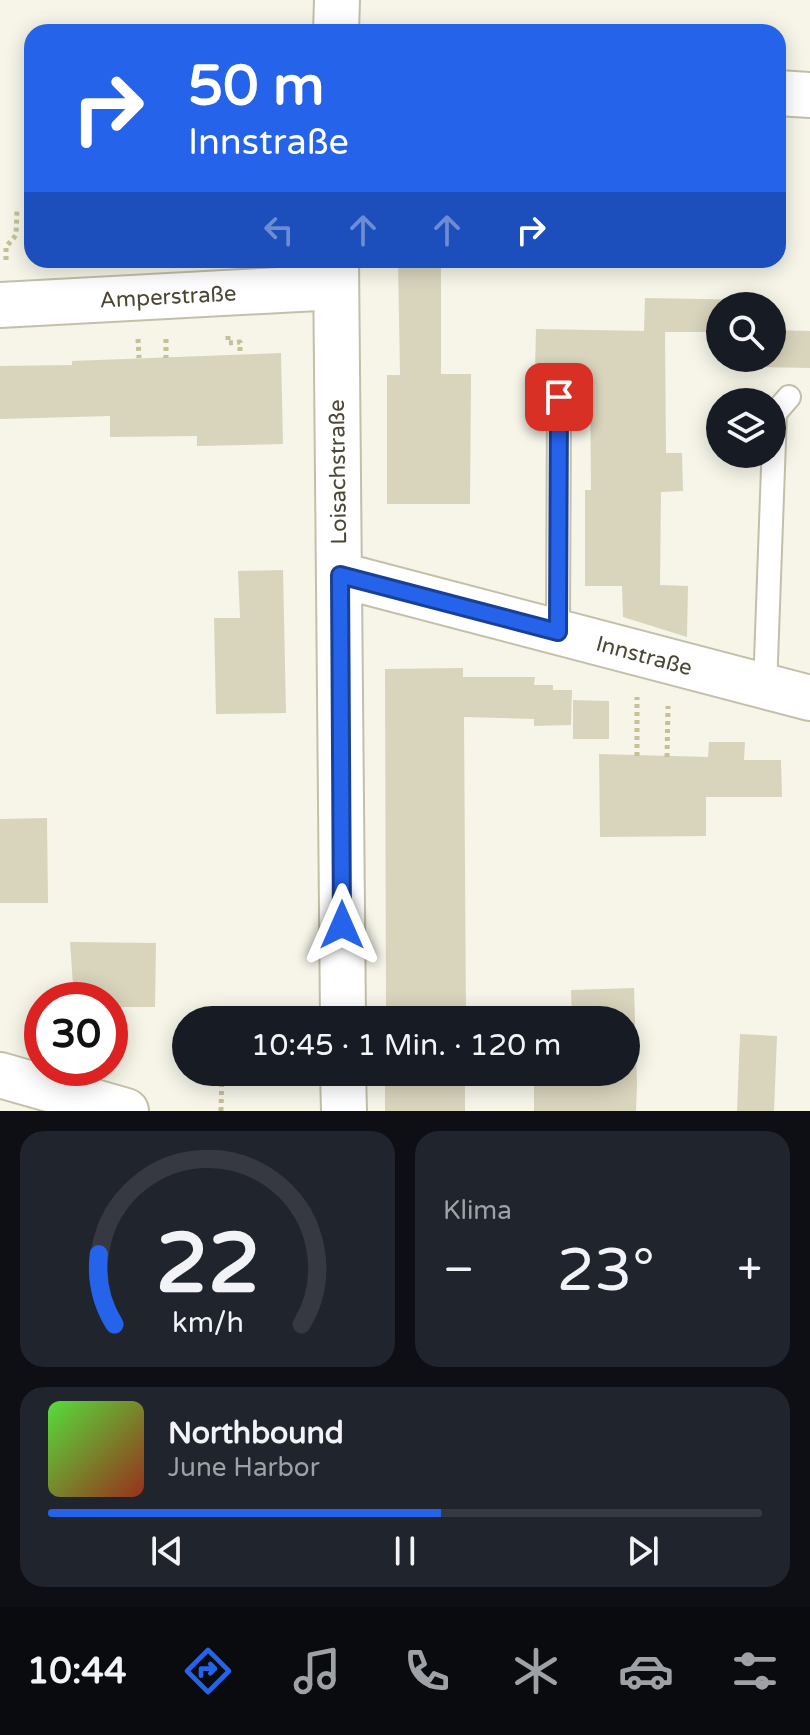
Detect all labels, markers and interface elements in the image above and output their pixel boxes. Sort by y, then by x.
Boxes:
text: 50 m [188,53,324,120]
icon: right [56,56,160,160]
text: Innstraße [188,121,349,164]
icon: left [257,208,301,252]
icon: ahead [341,208,385,252]
icon: ahead [425,208,469,252]
icon: right [509,208,553,252]
street label: Amperstraße [99,280,237,314]
map controls [706,292,786,468]
button: search [706,292,786,372]
pin [525,363,593,431]
icon: arrive [537,375,581,419]
button: layers [706,388,786,468]
street label: Loisachstraße [324,399,352,545]
street label: Innstraße [593,631,695,681]
position arrow [300,883,384,967]
speed limit sign: 30 [24,982,128,1086]
text: 10:45 · 1 Min. · 120 m [251,1027,561,1064]
text: Klima [443,1195,512,1226]
text: 22 [155,1215,260,1315]
text: 23° [557,1235,655,1307]
text: − [443,1244,474,1297]
text: + [737,1244,762,1297]
text: km/h [172,1306,243,1340]
text: Northbound [168,1415,344,1452]
text: June Harbor [168,1452,320,1483]
icon: previous [145,1529,189,1573]
icon: pause [383,1529,427,1573]
icon: next [621,1529,665,1573]
icon: directions [180,1643,236,1699]
icon: music [289,1643,345,1699]
icon: phone [399,1643,455,1699]
icon: climate [508,1643,564,1699]
icon: car [618,1643,674,1699]
icon: filters [727,1643,783,1699]
text: 10:44 [27,1650,127,1693]

